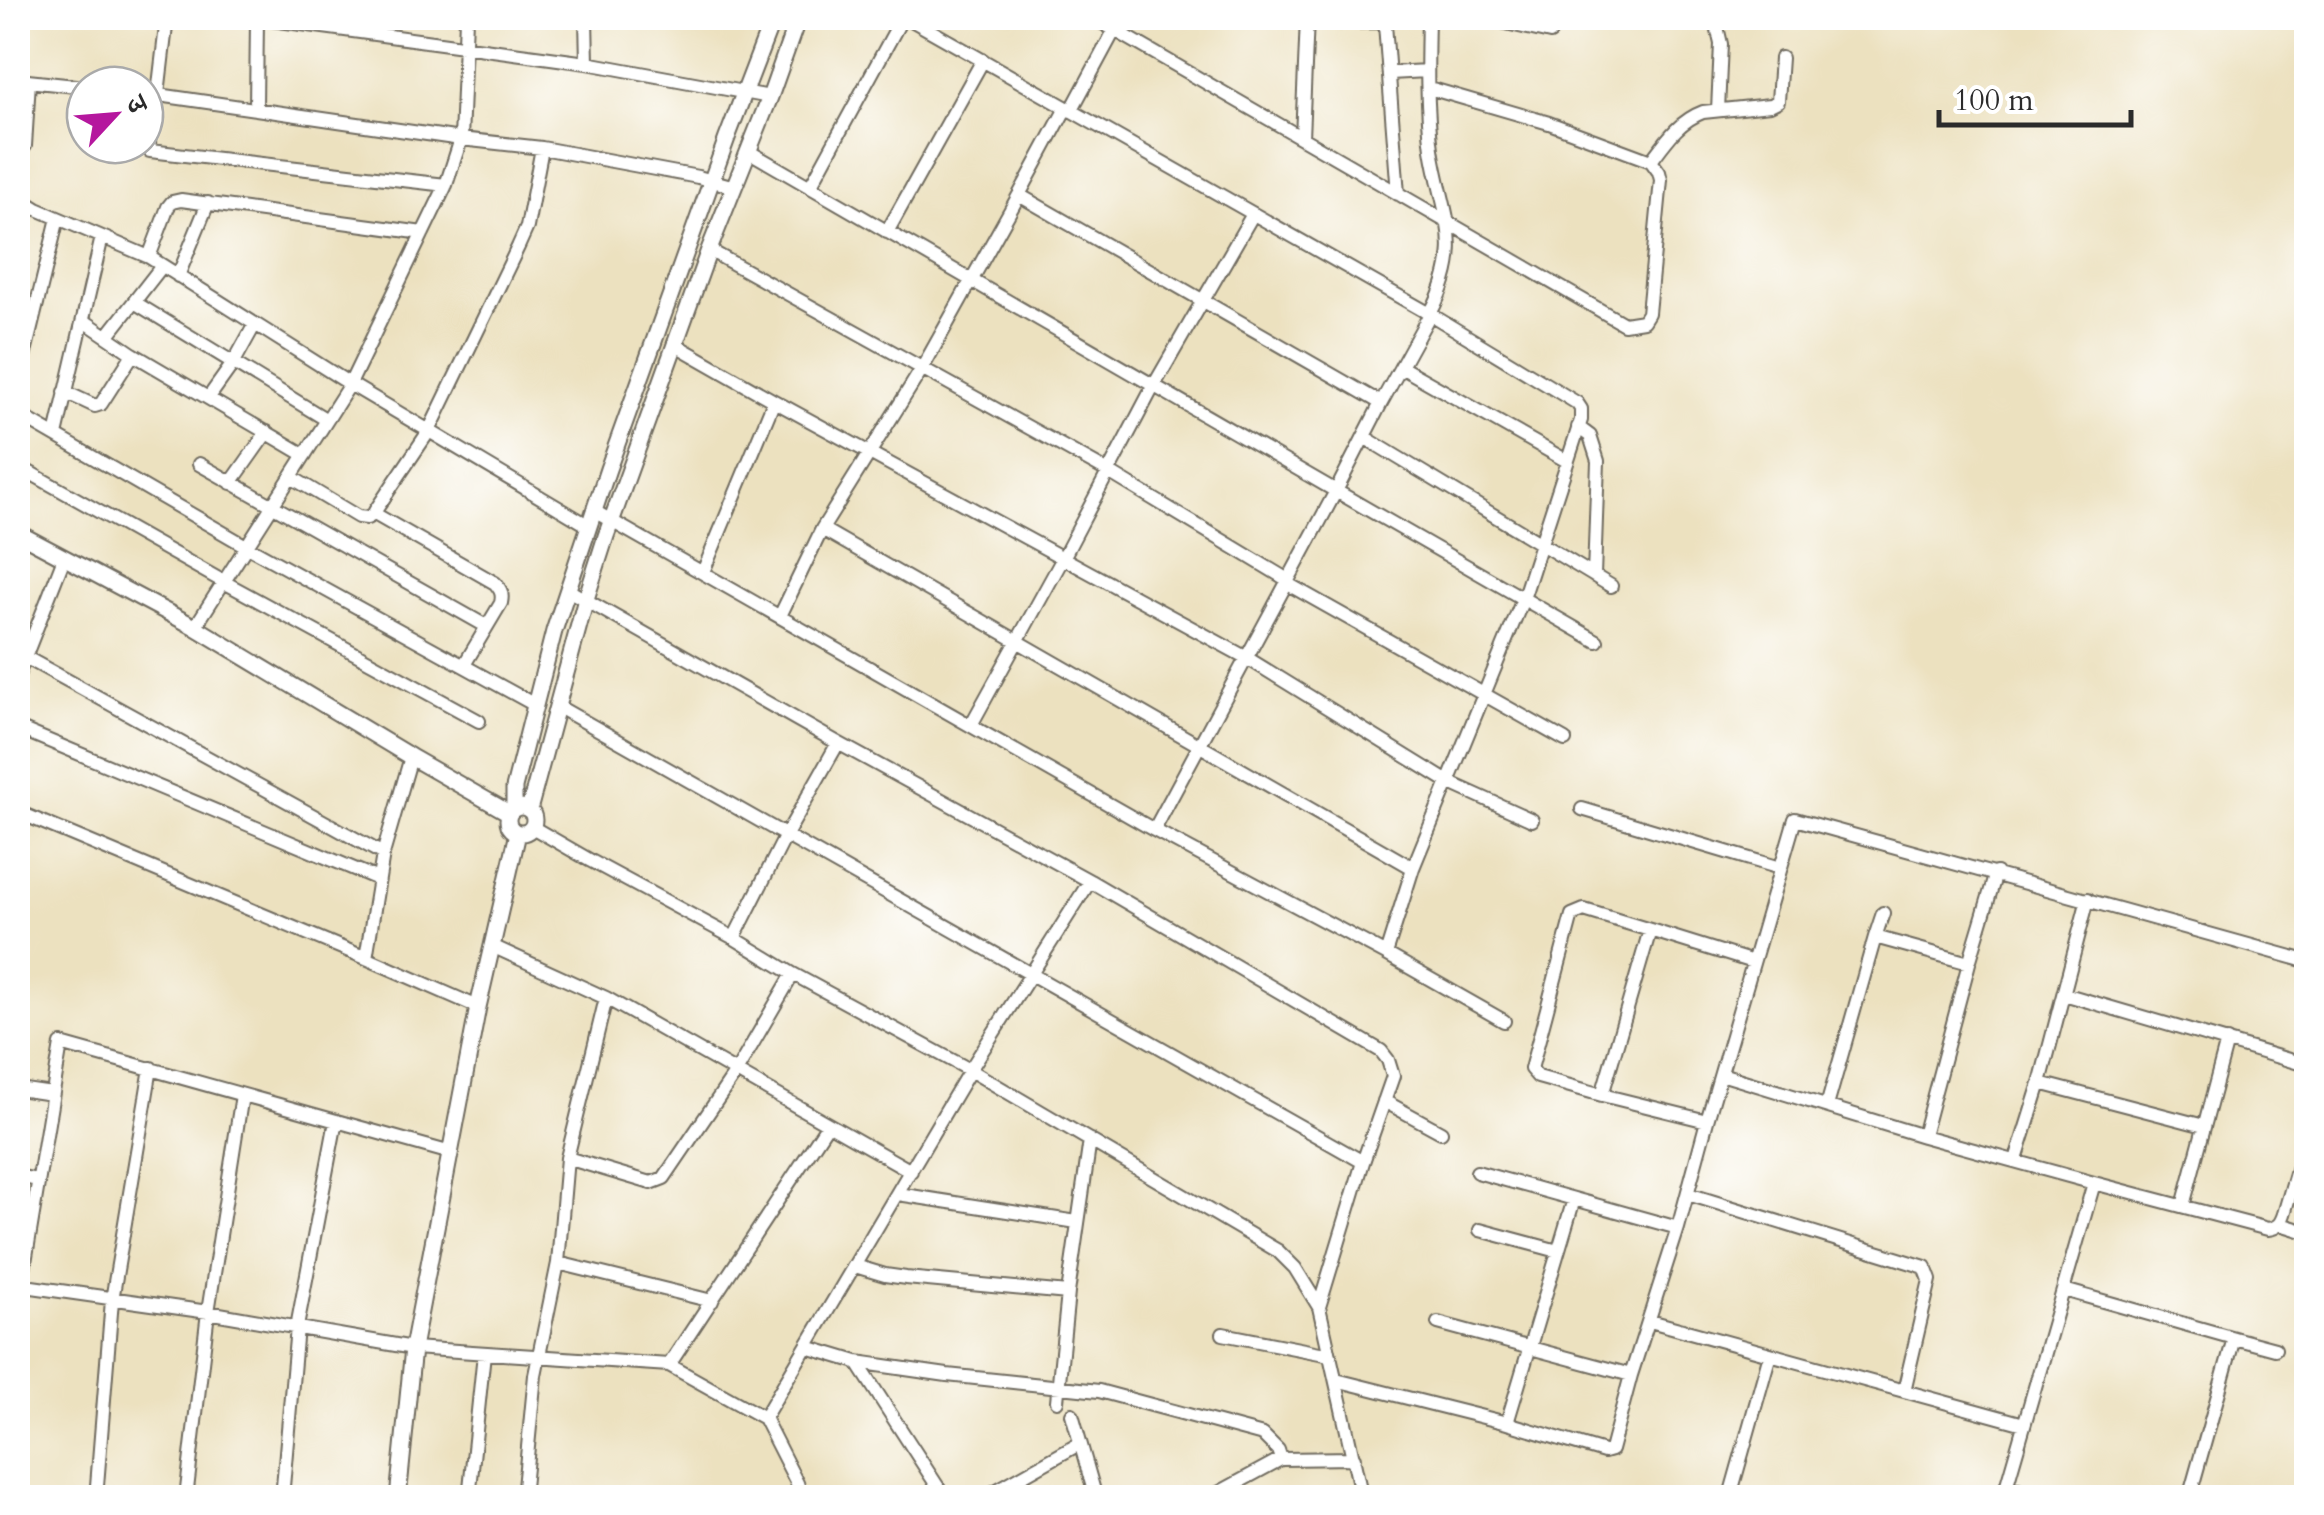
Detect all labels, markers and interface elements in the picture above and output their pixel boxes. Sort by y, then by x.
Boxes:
north arrow [65,65,165,165]
scale bar [1939,65,2132,127]
text: 100 m [1954,80,2034,121]
text: उ [115,88,158,121]

